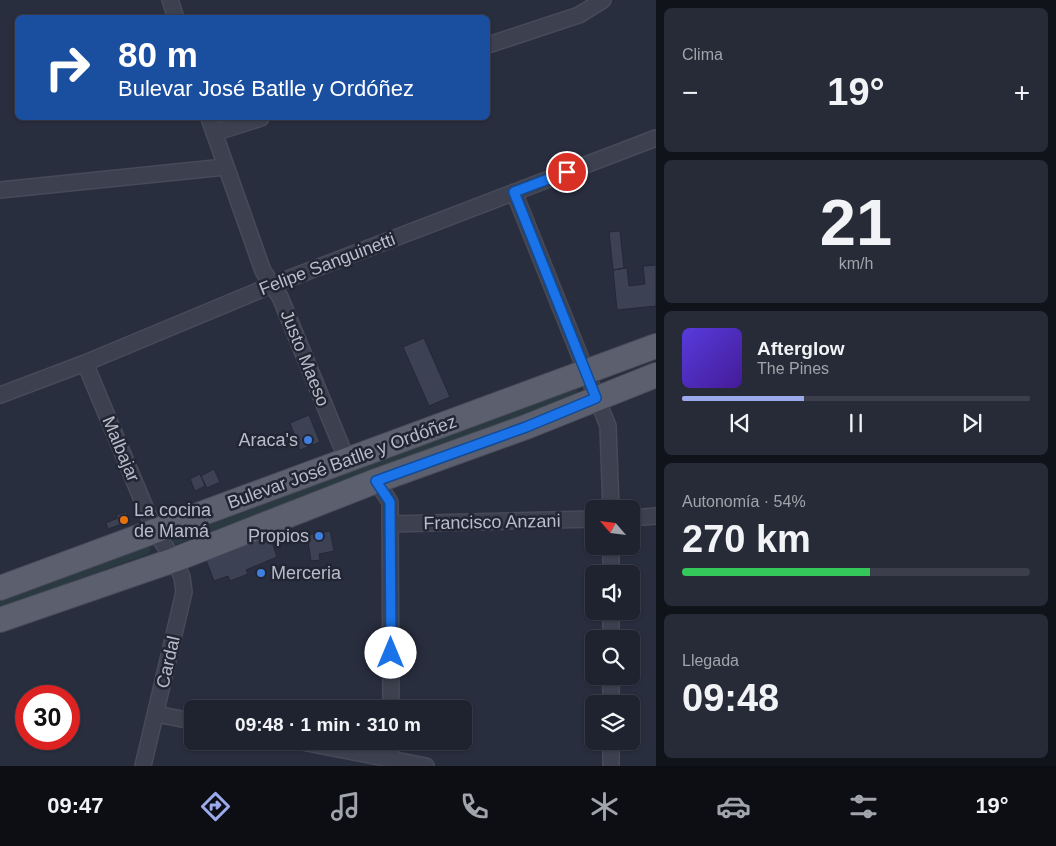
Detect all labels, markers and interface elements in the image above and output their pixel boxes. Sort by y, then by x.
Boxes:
icon: right [35,35,100,100]
text: 80 m [118,35,198,74]
text: Clima [682,46,723,63]
text: 19° [827,71,885,113]
text: Bulevar José Batlle y Ordóñez [118,76,414,101]
text: − [682,77,698,108]
text: + [1014,77,1030,108]
pin [546,151,588,193]
icon: arrive [553,158,581,186]
text: 21 [820,186,892,259]
street label: Felipe Sanguinetti [256,229,398,299]
text: km/h [839,255,873,272]
street label: Justo Maeso [277,307,333,409]
text: Afterglow [757,338,845,359]
text: The Pines [757,360,829,377]
icon: previous [726,409,754,437]
icon: pause [842,409,870,437]
icon: next [958,409,986,437]
street label: Bulevar José Batlle y Ordóñez [225,411,459,513]
street label: Malbajar [98,413,144,485]
place label: Araca's [239,430,298,450]
marker: Araca's [302,434,314,446]
text: Autonomía · 54% [682,493,806,510]
place label: La cocina de Mamá [134,500,212,541]
north arrow [585,500,640,555]
map controls [585,500,640,750]
street label: Francisco Anzani [423,511,561,533]
marker: La cocina de Mamá [118,514,130,526]
text: 270 km [682,518,811,560]
place label: Propios [248,526,309,546]
marker: Propios [313,530,325,542]
place label: Merceria [271,563,342,583]
button: sound [585,565,640,620]
marker: Merceria [255,567,267,579]
position arrow [364,626,416,678]
button: search [585,630,640,685]
street label: Cardal [152,634,184,690]
text: Llegada [682,652,739,669]
text: 09:48 [682,677,779,719]
speed limit sign: 30 [15,685,80,750]
button: layers [585,695,640,750]
text: 09:48 · 1 min · 310 m [235,714,421,735]
icon: directions [198,789,233,824]
icon: music [328,789,363,824]
icon: phone [457,789,492,824]
icon: climate [587,789,622,824]
icon: car [716,789,751,824]
icon: filters [846,789,881,824]
text: 09:47 [47,793,104,818]
text: 19° [975,793,1009,818]

